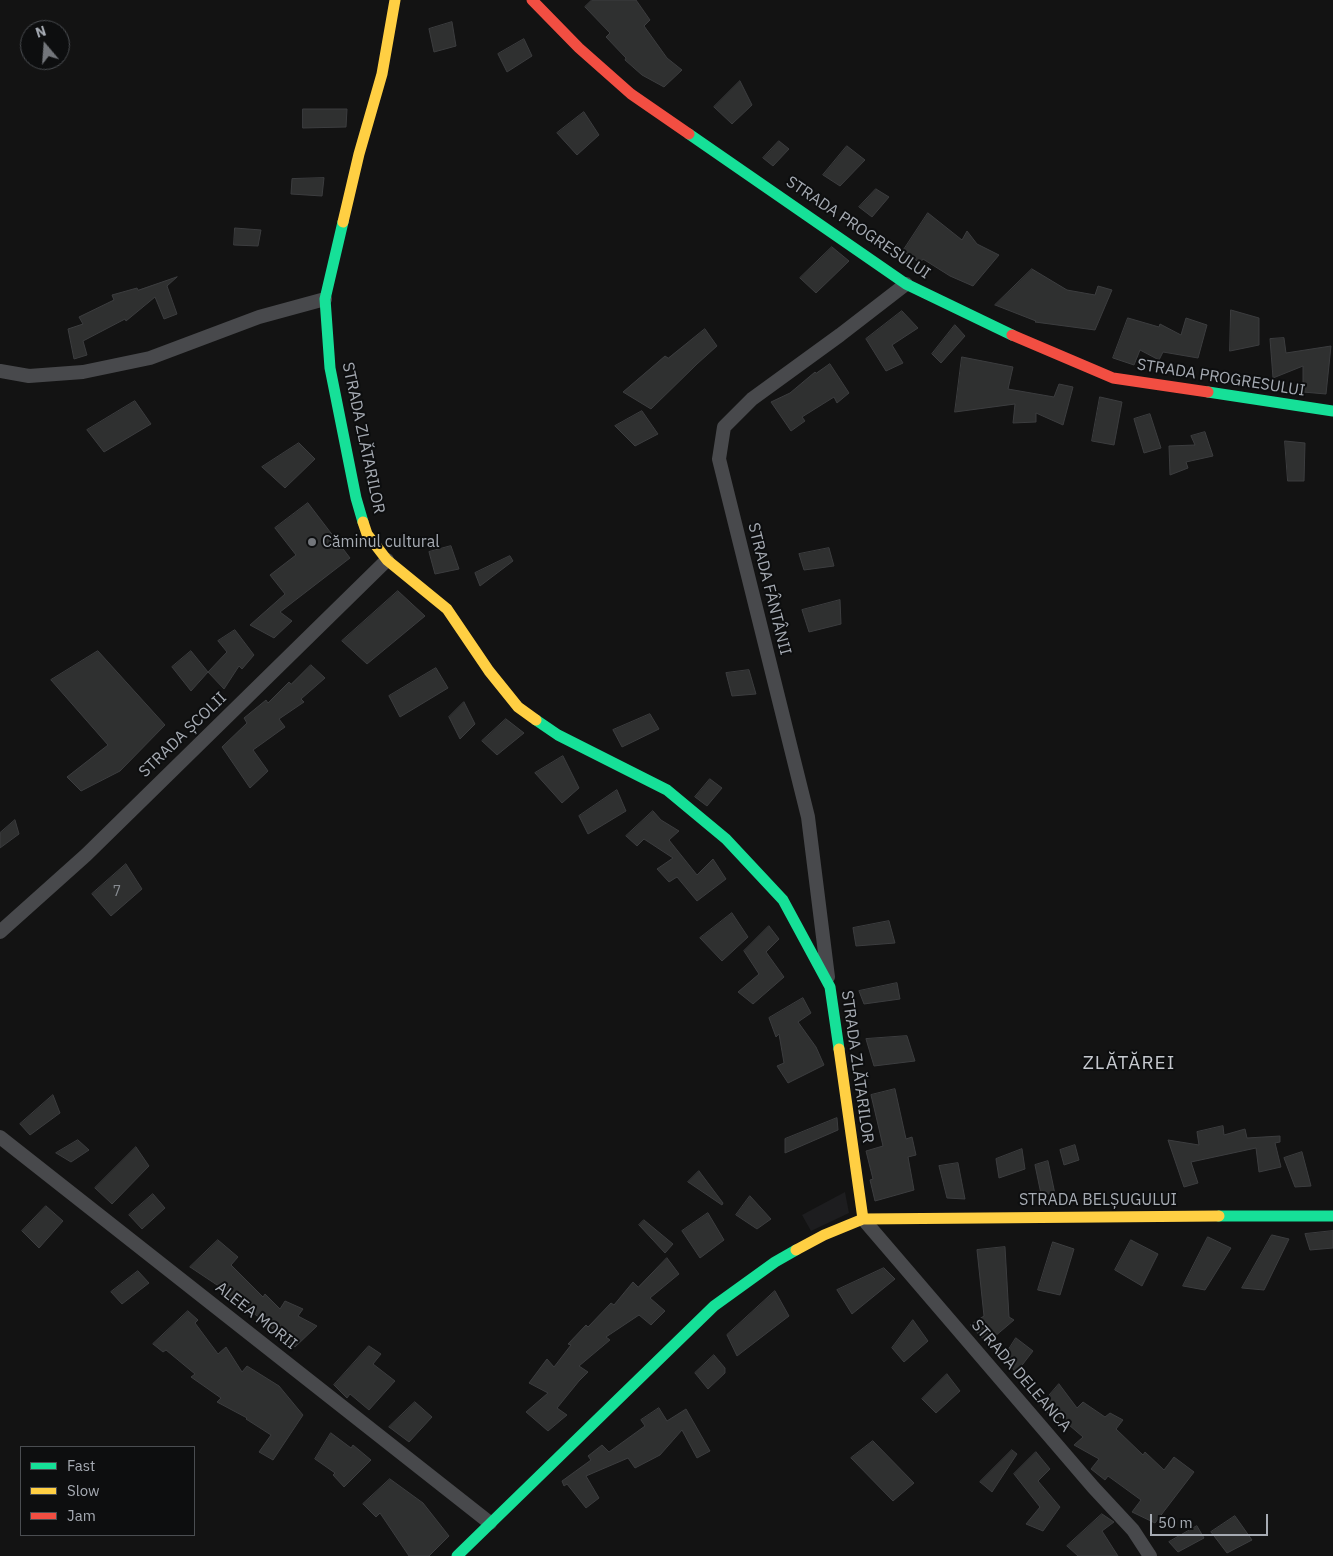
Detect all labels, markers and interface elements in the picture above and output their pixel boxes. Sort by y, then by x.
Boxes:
north arrow [20,20,70,70]
text: N [33,22,48,42]
street label: STRADA PROGRESULUI [782,172,934,284]
street label: STRADA PROGRESULUI [1136,355,1306,401]
street label: STRADA ZLĂTARILOR [338,361,388,515]
street label: STRADA FÂNTÂNII [743,521,795,657]
place label: Căminul cultural [322,532,440,552]
marker: Căminul cultural [306,536,318,548]
street label: STRADA ȘCOLII [135,688,231,782]
house number: 7 [113,884,121,900]
street label: STRADA ZLĂTARILOR [837,989,877,1145]
district label: ZLĂTĂREI [1082,1053,1176,1075]
street label: STRADA BELȘUGULUI [1019,1190,1177,1210]
street label: ALEEA MORII [211,1278,301,1354]
street label: STRADA DELEANCA [967,1316,1075,1436]
legend [20,1446,195,1536]
text: Fast [67,1456,95,1475]
text: Slow [67,1481,100,1500]
scale bar [1153,1504,1270,1536]
text: Jam [67,1506,96,1525]
text: 50 m [1158,1513,1193,1532]

